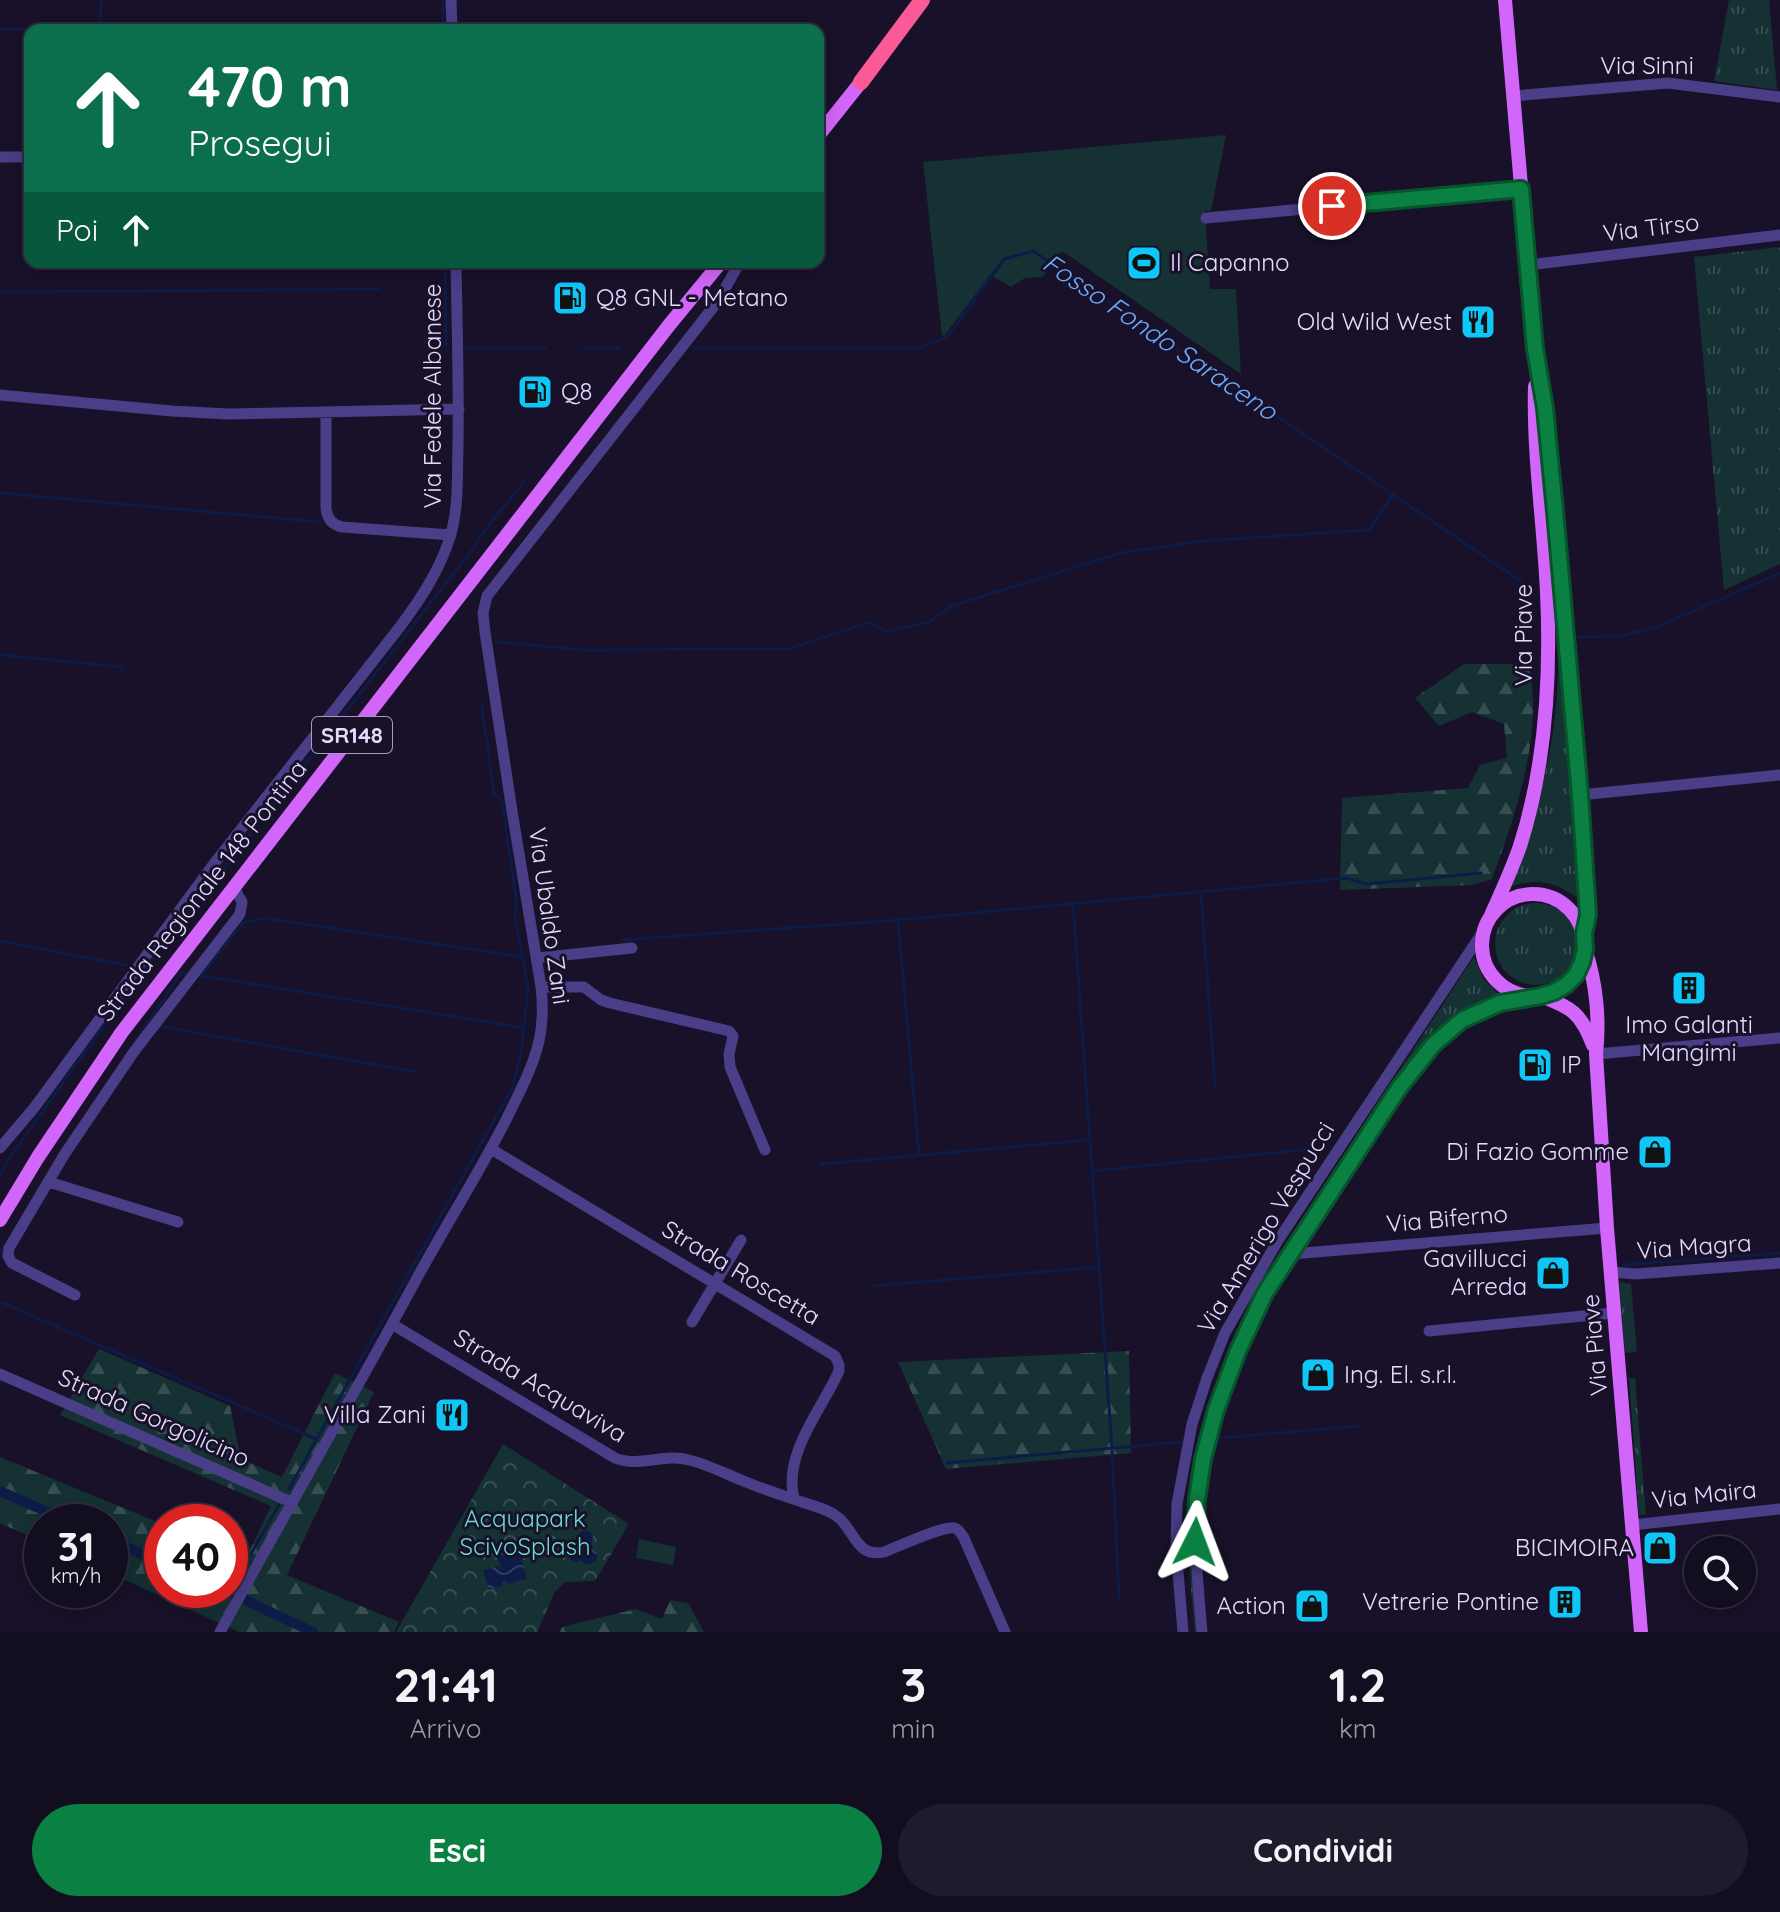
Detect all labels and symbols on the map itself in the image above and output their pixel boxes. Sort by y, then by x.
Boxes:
street label: Via Sinni [1600,50,1694,80]
pin [1298,172,1366,240]
street label: Via Tirso [1601,206,1701,248]
sports icon: Il Capanno [1125,244,1163,282]
water label: Fosso Fondo Saraceno [1037,246,1285,428]
place label: Il Capanno [1170,247,1290,277]
fuel station icon: Q8 GNL - Metano [551,279,589,317]
place label: Q8 GNL - Metano [596,282,788,312]
street label: Via Fedele Albanese [417,284,447,508]
restaurant icon: Old Wild West [1459,303,1497,341]
place label: Old Wild West [1297,306,1452,336]
fuel station icon: Q8 [516,373,554,411]
place label: Q8 [561,376,593,406]
street label: Via Piave [1508,584,1538,686]
road number: SR148 [312,717,392,753]
street label: Strada Regionale 148 Pontina [90,754,313,1027]
street label: Via Ubaldo Zani [523,826,577,1006]
building icon: Imo Galanti Mangimi [1670,969,1708,1007]
place label: Imo Galanti Mangimi [1625,1009,1753,1067]
fuel station icon: IP [1516,1046,1554,1084]
place label: IP [1561,1049,1581,1079]
street label: Via Amerigo Vespucci [1190,1116,1340,1339]
shop icon: Di Fazio Gomme [1636,1133,1674,1171]
place label: Di Fazio Gomme [1446,1136,1629,1166]
street label: Via Biferno [1385,1198,1509,1238]
street label: Strada Roscetta [657,1213,826,1331]
street label: Via Magra [1635,1227,1752,1265]
place label: Gavillucci Arreda [1423,1243,1527,1301]
shop icon: Gavillucci Arreda [1534,1254,1572,1292]
street label: Via Piave [1575,1293,1613,1397]
street label: Strada Acquaviva [449,1322,632,1449]
shop icon: Ing. El. s.r.l. [1299,1356,1337,1394]
place label: Ing. El. s.r.l. [1344,1359,1456,1389]
street label: Strada Gorgolicino [54,1361,255,1473]
restaurant icon: Villa Zani [433,1396,471,1434]
place label: Villa Zani [324,1399,426,1429]
street label: Via Maira [1650,1474,1758,1514]
position arrow [1153,1500,1237,1584]
park label: Acquapark ScivoSplash [459,1503,591,1561]
speed limit sign: 40 [144,1504,248,1608]
shop icon: BICIMOIRA [1641,1529,1679,1567]
place label: BICIMOIRA [1515,1532,1634,1562]
building icon: Vetrerie Pontine [1546,1583,1584,1621]
place label: Vetrerie Pontine [1362,1586,1539,1616]
shop icon: Action [1293,1587,1331,1625]
place label: Action [1216,1590,1286,1620]

